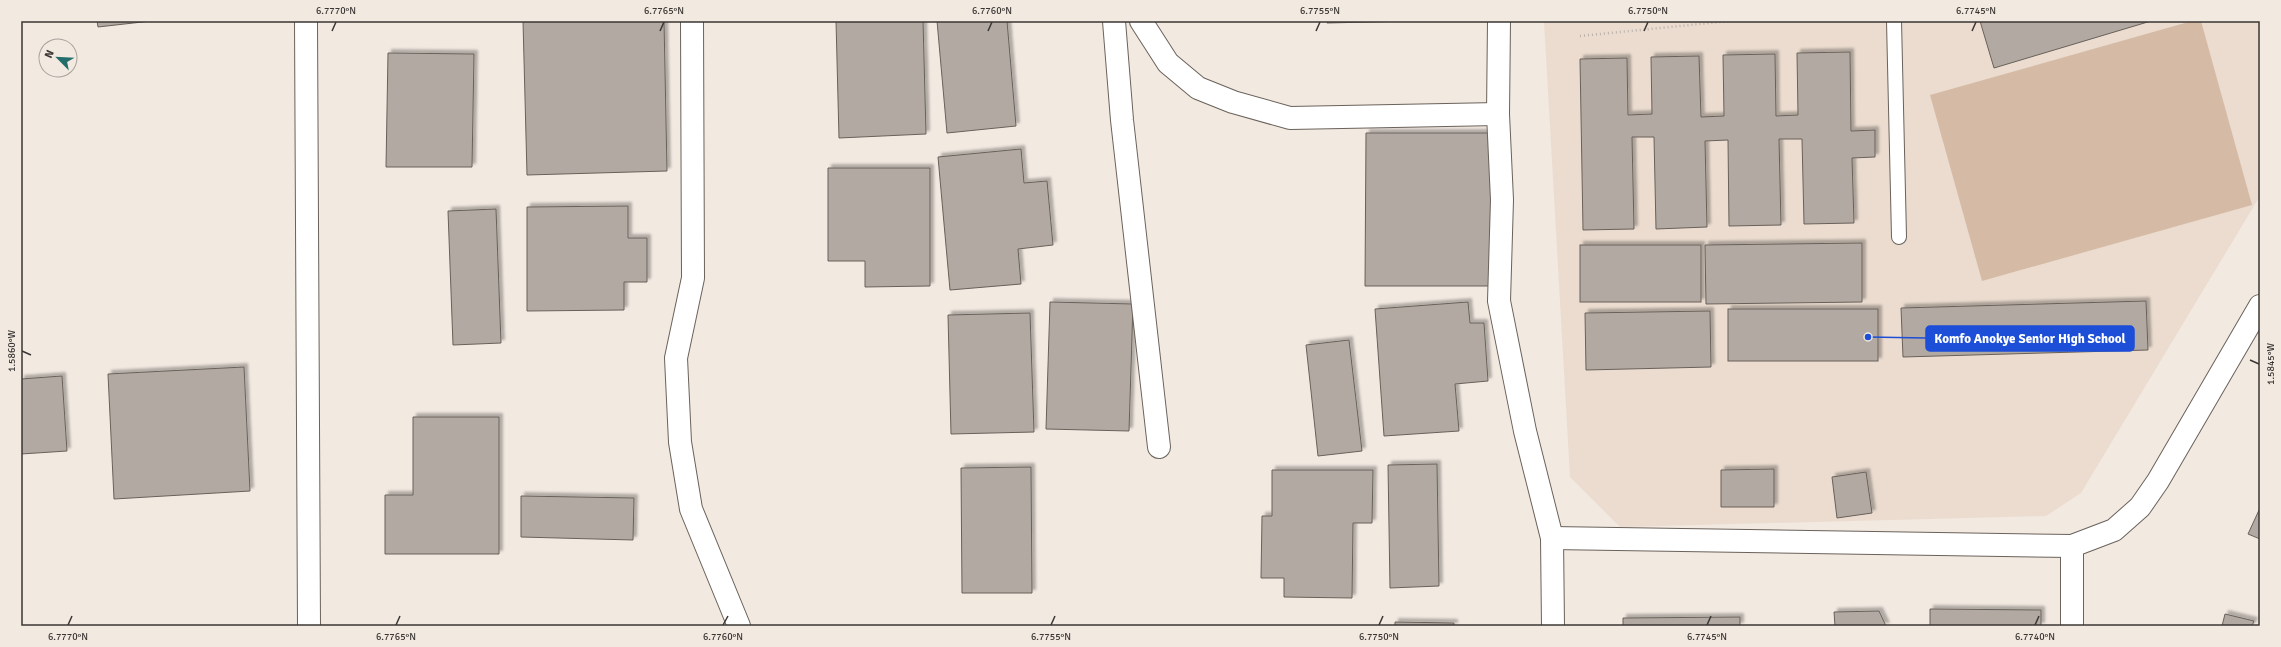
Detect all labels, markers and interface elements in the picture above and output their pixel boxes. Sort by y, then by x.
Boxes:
text: 6.7770°N [316,5,356,17]
text: 6.7765°N [644,5,684,17]
text: 6.7760°N [972,5,1012,17]
text: 6.7755°N [1300,5,1340,17]
text: 6.7750°N [1628,5,1668,17]
text: 6.7745°N [1956,5,1996,17]
north arrow [38,38,78,78]
text: N [42,48,57,60]
callout: Komfo Anokye Senior High School [1926,326,2134,351]
text: 1.5860°W [6,330,18,372]
text: Komfo Anokye Senior High School [1934,331,2126,347]
text: 1.5845°W [2265,343,2277,385]
text: 6.7770°N [48,631,88,643]
text: 6.7765°N [376,631,416,643]
text: 6.7760°N [703,631,743,643]
text: 6.7755°N [1031,631,1071,643]
text: 6.7750°N [1359,631,1399,643]
text: 6.7745°N [1687,631,1727,643]
text: 6.7740°N [2015,631,2055,643]

